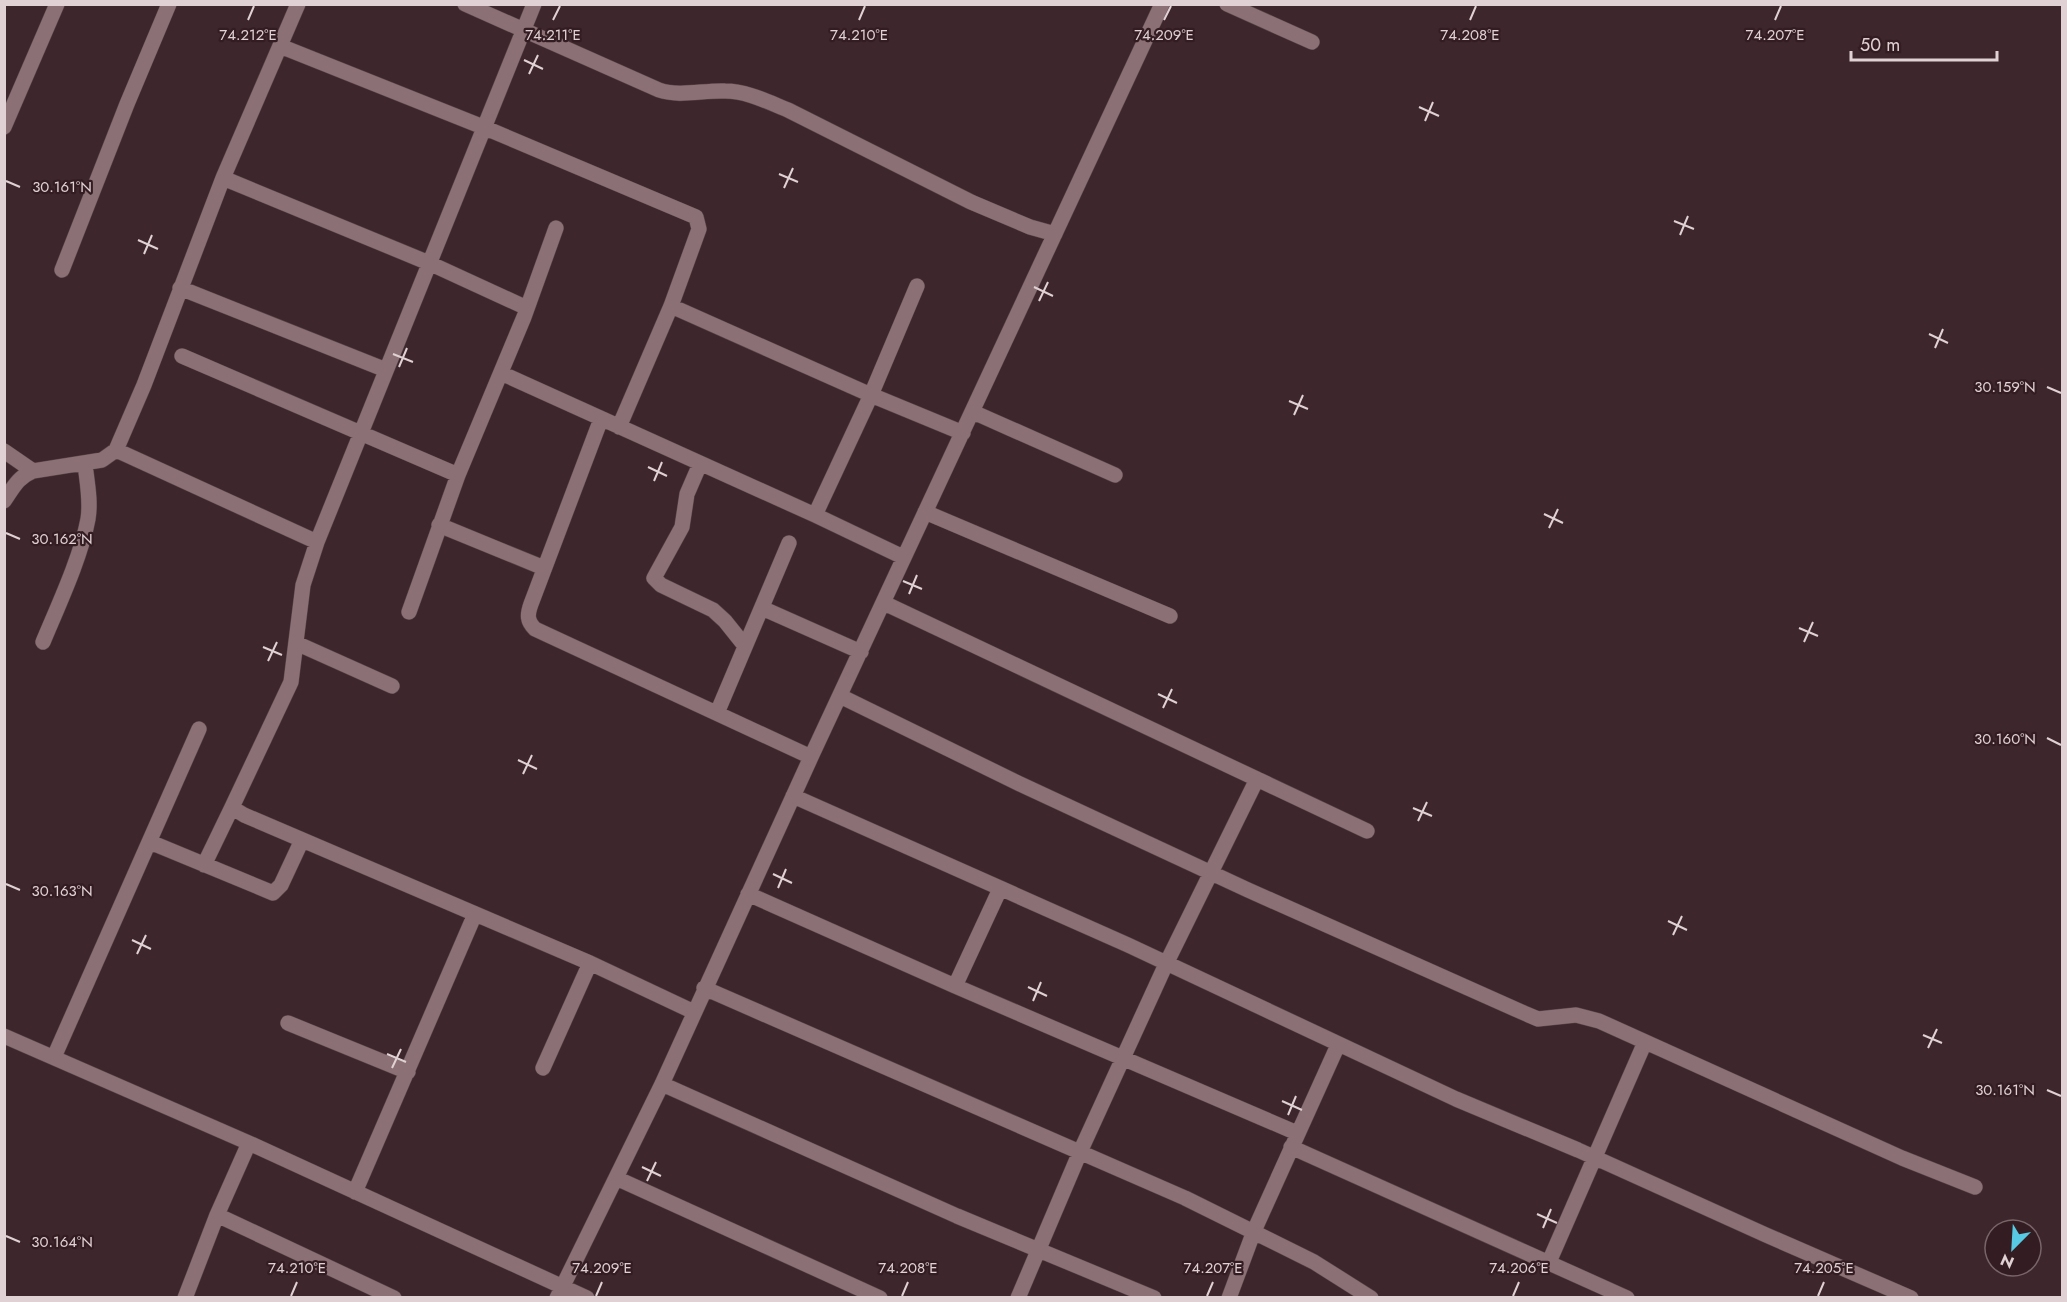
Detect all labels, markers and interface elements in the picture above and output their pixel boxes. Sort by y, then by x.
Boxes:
text: 74.212°E [219,24,277,46]
text: 74.211°E [525,24,581,46]
text: 74.210°E [830,24,888,46]
text: 74.209°E [1134,24,1194,46]
text: 74.208°E [1440,24,1500,46]
text: 74.207°E [1746,24,1804,46]
scale bar [1851,24,1996,62]
text: 50 m [1860,32,1900,58]
text: 30.161°N [32,176,92,198]
text: 30.159°N [1974,376,2036,398]
text: 30.162°N [31,528,93,550]
text: 30.160°N [1974,728,2036,750]
text: 30.163°N [31,880,93,902]
text: 30.161°N [1975,1079,2035,1101]
north arrow [1983,1218,2043,1278]
text: 30.164°N [31,1231,93,1253]
text: N [1997,1248,2018,1274]
text: 74.210°E [268,1257,326,1279]
text: 74.209°E [572,1257,632,1279]
text: 74.208°E [878,1257,938,1279]
text: 74.207°E [1184,1257,1242,1279]
text: 74.206°E [1489,1257,1549,1279]
text: 74.205°E [1794,1257,1854,1279]

